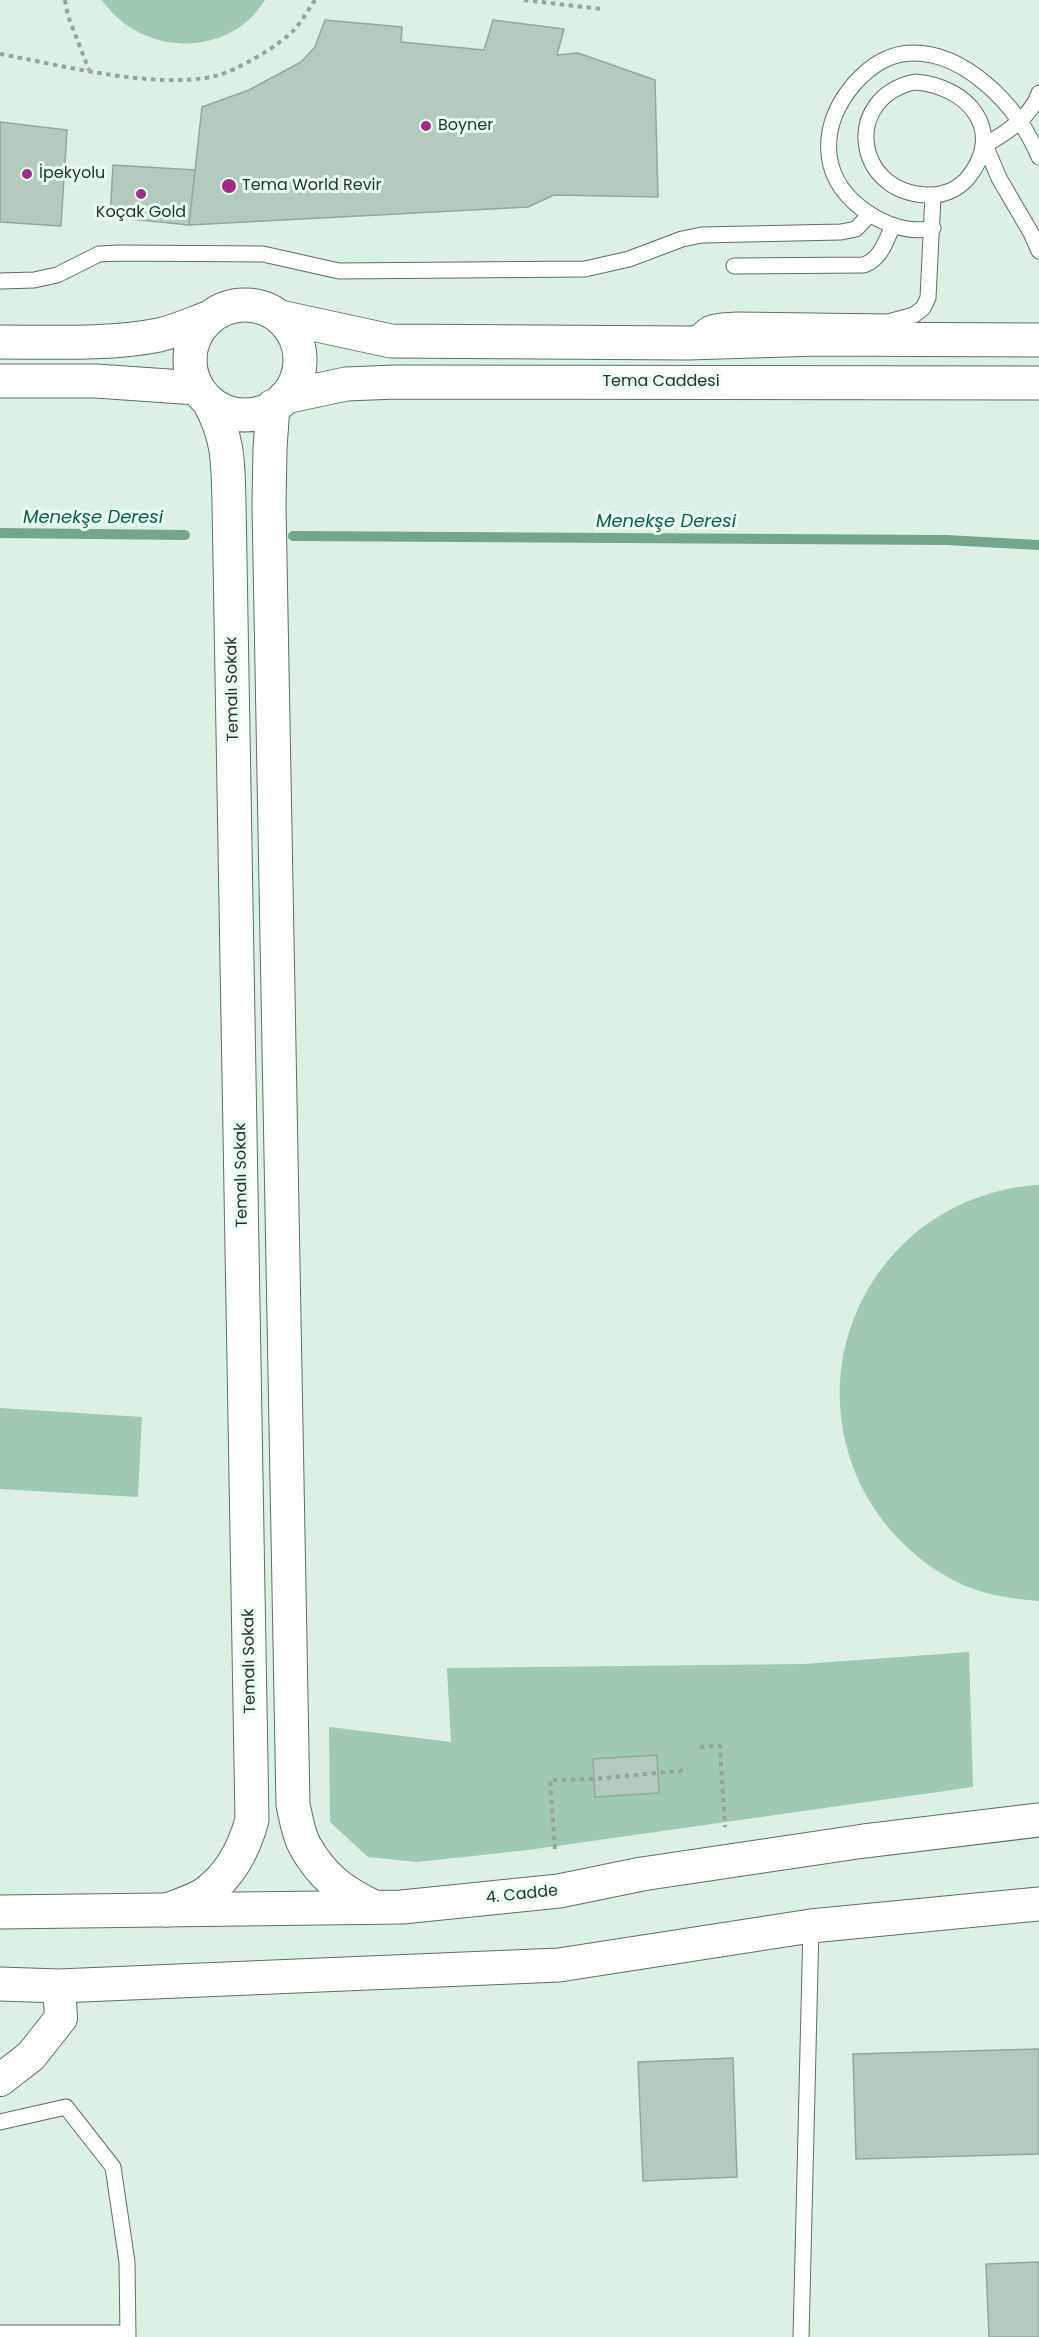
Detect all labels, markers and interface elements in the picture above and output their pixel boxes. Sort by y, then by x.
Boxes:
place label: Boyner [438,116,493,136]
marker: Boyner [419,119,433,133]
place label: İpekyolu [39,164,105,184]
marker: İpekyolu [20,167,34,181]
place label: Tema World Revir [242,176,382,196]
marker: Tema World Revir [220,177,238,195]
marker: Koçak Gold [134,187,148,201]
place label: Koçak Gold [96,203,186,223]
street label: Tema Caddesi [602,372,720,392]
water label: Menekşe Deresi [23,507,163,529]
water label: Menekşe Deresi [596,511,736,533]
street label: Temalı Sokak [222,636,244,742]
street label: Temalı Sokak [231,1122,253,1228]
street label: Temalı Sokak [239,1608,261,1714]
street label: 4. Cadde [485,1882,559,1908]

